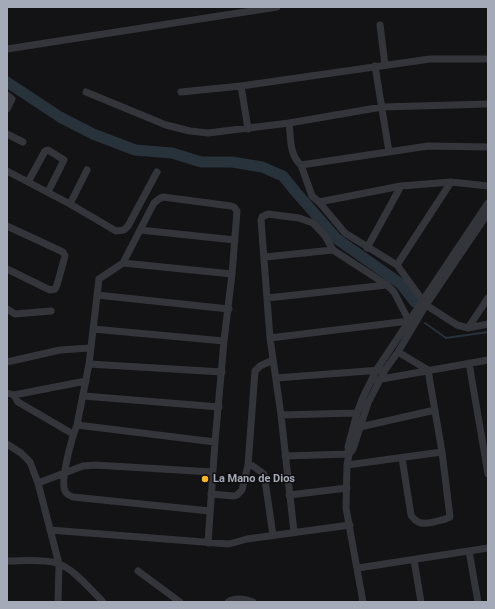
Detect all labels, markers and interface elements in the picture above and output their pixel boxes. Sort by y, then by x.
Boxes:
place label: La Mano de Dios [213,472,295,486]
marker: La Mano de Dios [200,474,210,484]

